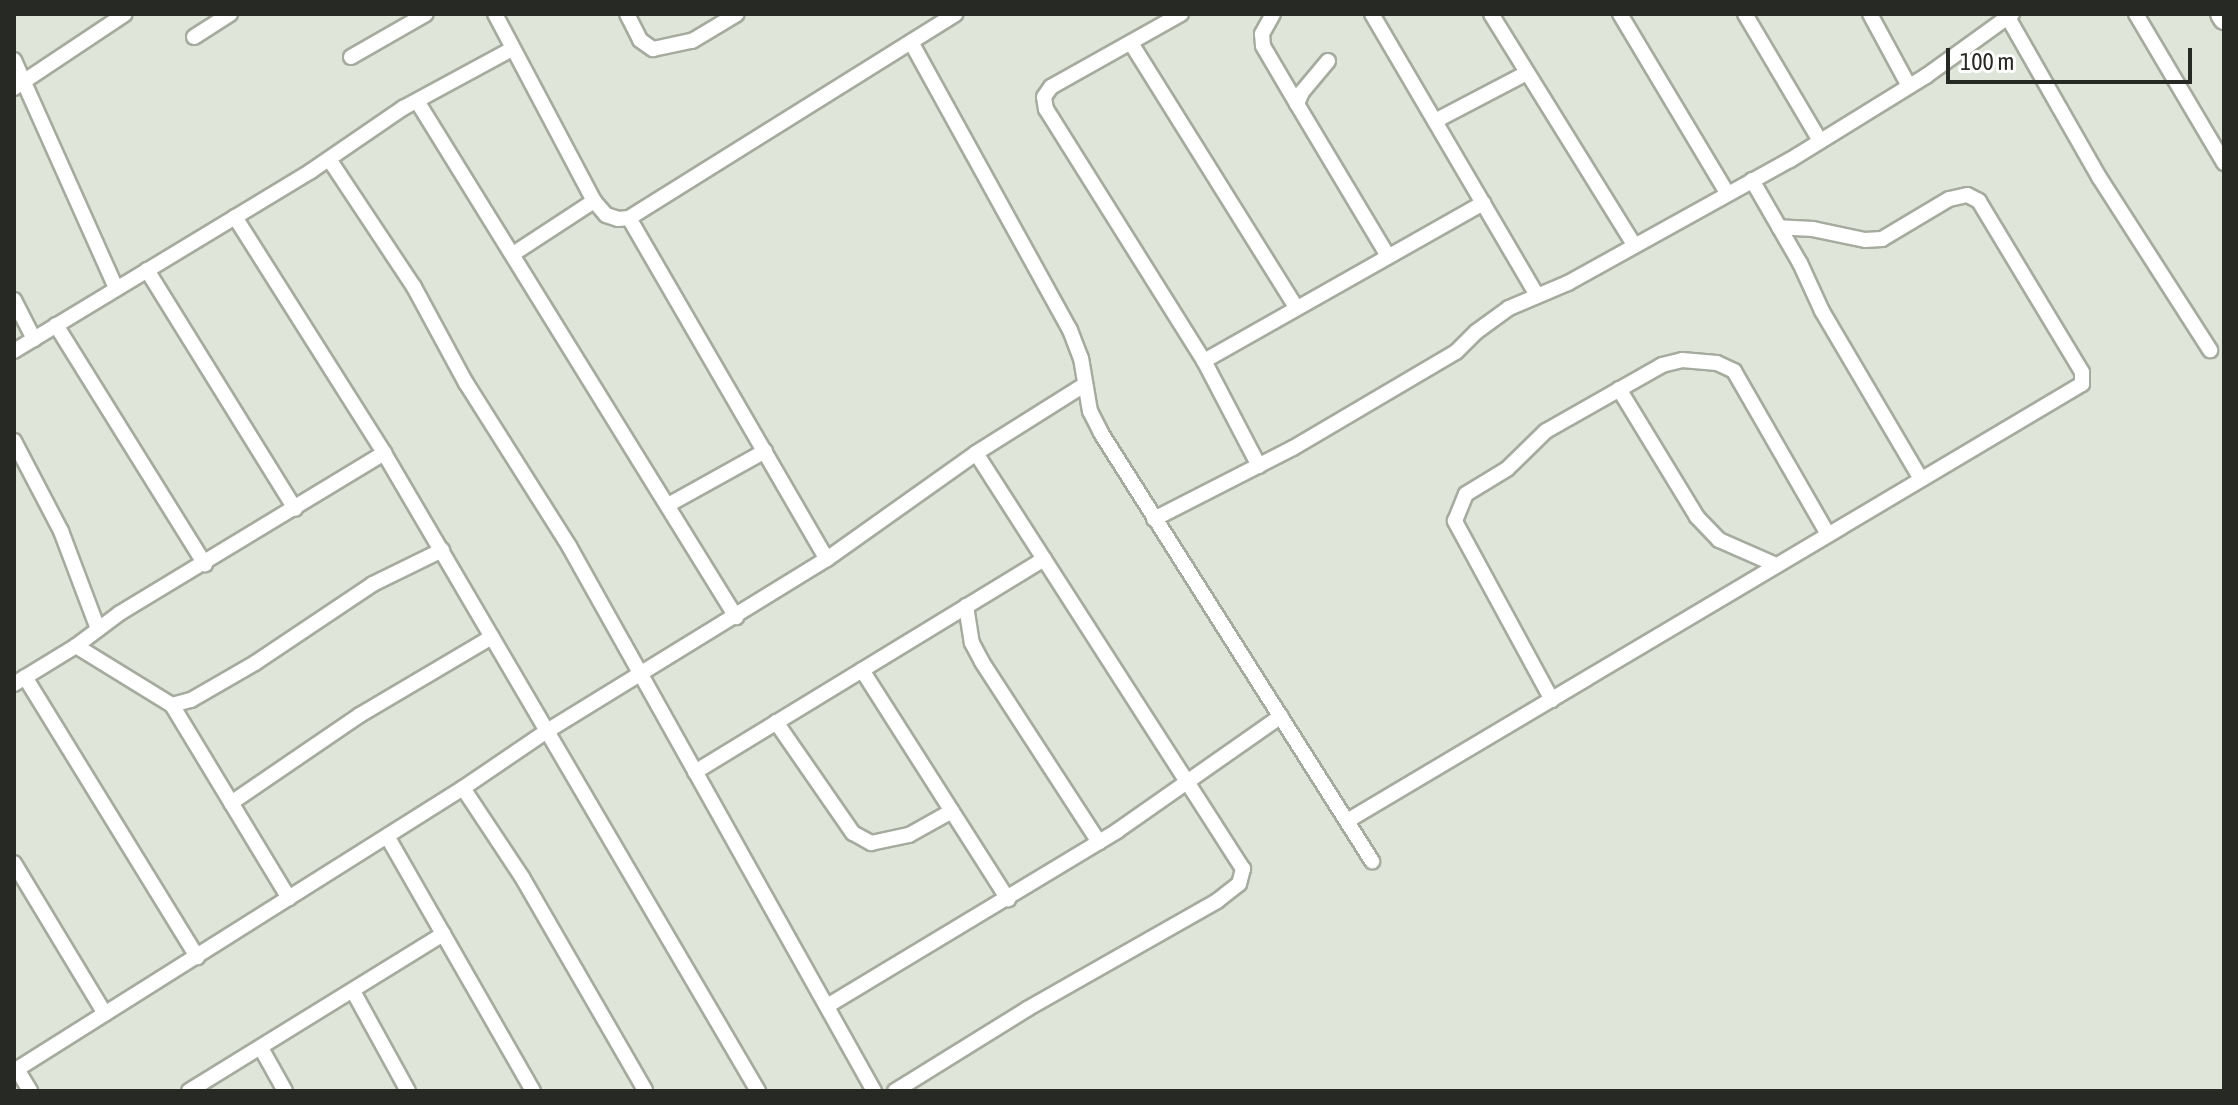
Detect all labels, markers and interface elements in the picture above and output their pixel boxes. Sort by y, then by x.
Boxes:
scale bar [1950,32,2196,82]
text: 100 m [1960,48,2014,75]

